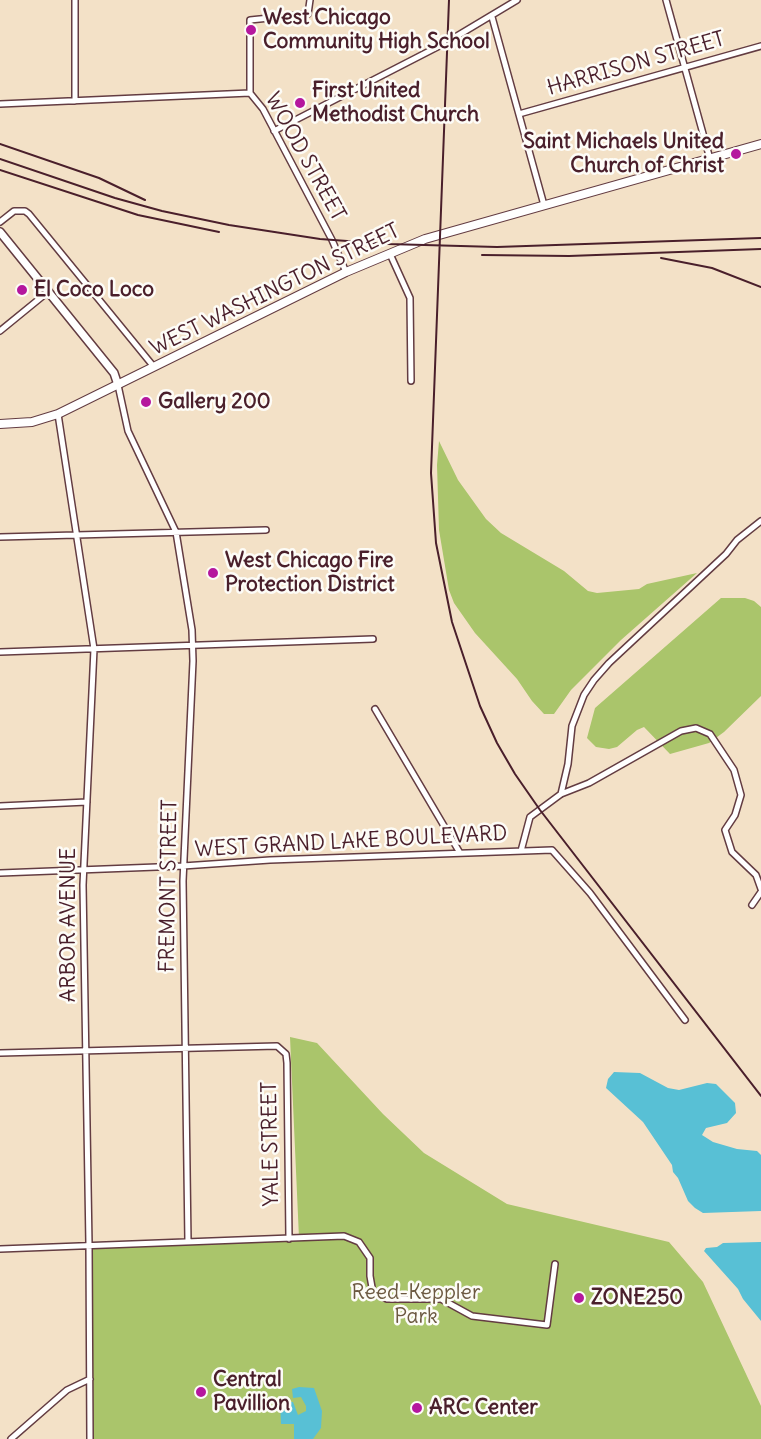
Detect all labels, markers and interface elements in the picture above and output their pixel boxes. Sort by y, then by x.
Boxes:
place label: West Chicago Community High School [263,5,490,55]
marker: West Chicago Community High School [244,23,258,37]
street label: HARRISON STREET [544,27,728,101]
place label: First United Methodist Church [312,78,479,128]
street label: WOOD STREET [259,88,351,226]
marker: First United Methodist Church [293,96,307,110]
place label: Saint Michaels United Church of Christ [523,129,724,179]
marker: Saint Michaels United Church of Christ [729,147,743,161]
street label: WEST WASHINGTON STREET [146,219,404,361]
place label: El Coco Loco [34,277,154,303]
marker: El Coco Loco [15,283,29,297]
place label: Gallery 200 [158,389,271,415]
marker: Gallery 200 [139,395,153,409]
place label: West Chicago Fire Protection District [225,548,395,598]
marker: West Chicago Fire Protection District [206,566,220,580]
street label: FREMONT STREET [155,799,183,973]
street label: WEST GRAND LAKE BOULEVARD [194,821,508,863]
street label: ARBOR AVENUE [56,848,82,1002]
street label: YALE STREET [257,1081,285,1207]
park label: Reed-Keppler Park [352,1280,480,1330]
place label: ZONE250 [591,1285,683,1311]
marker: ZONE250 [572,1291,586,1305]
place label: Central Pavillion [213,1367,290,1417]
marker: Central Pavillion [194,1385,208,1399]
place label: ARC Center [429,1395,538,1421]
marker: ARC Center [410,1401,424,1415]

